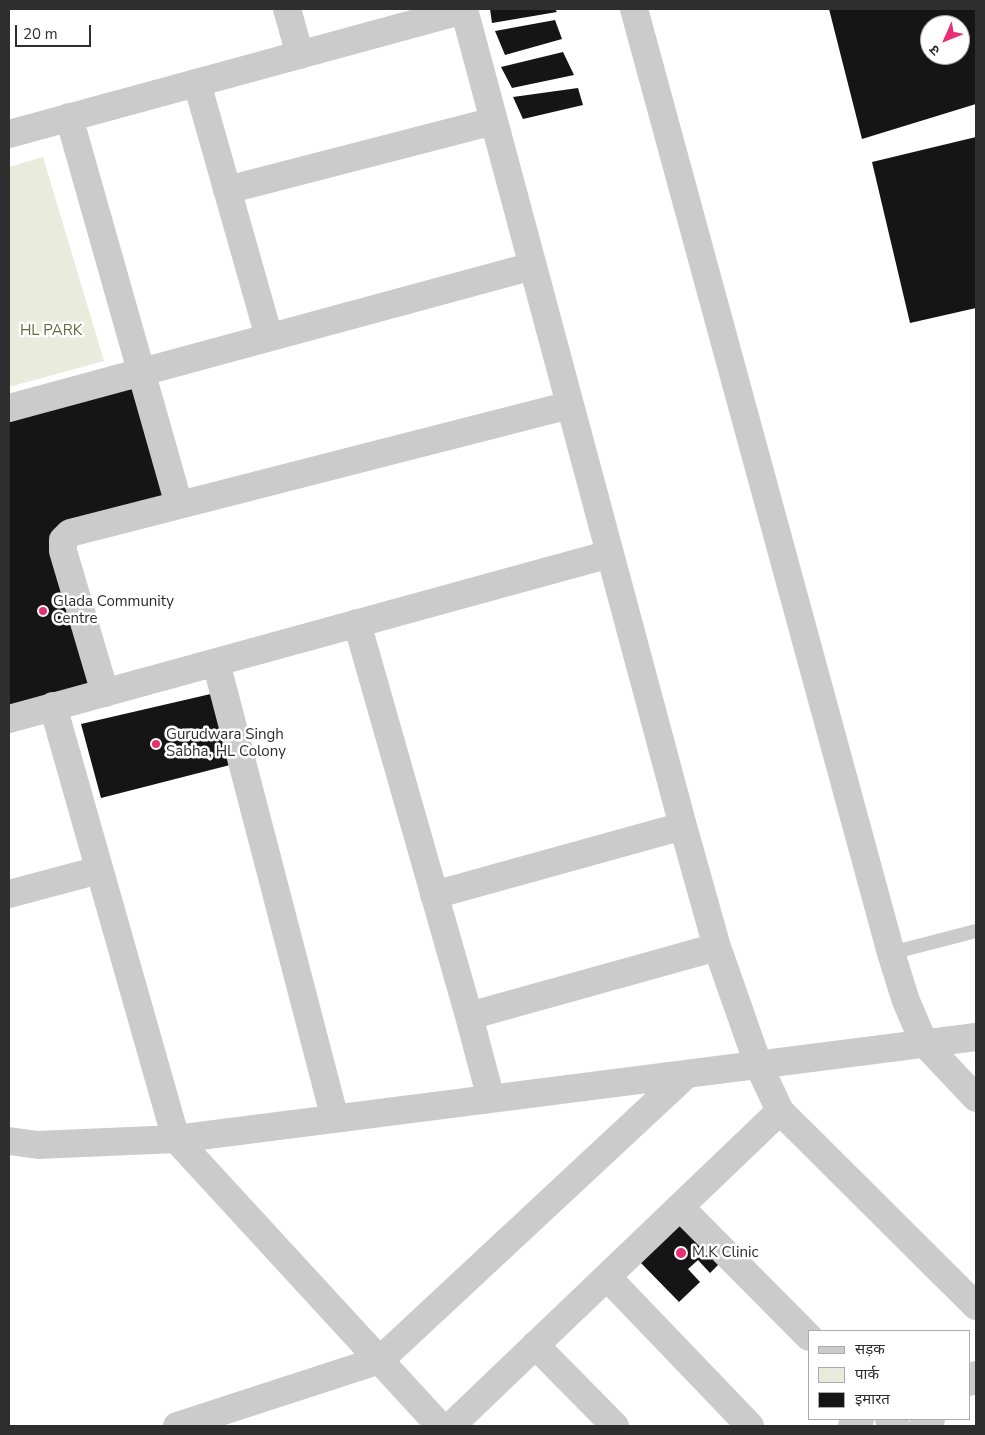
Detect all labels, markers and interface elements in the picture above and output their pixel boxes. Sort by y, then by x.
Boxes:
scale bar [18,15,94,47]
north arrow [920,15,970,65]
text: 20 m [23,24,58,44]
text: उ [925,41,944,60]
park label: HL PARK [20,322,82,340]
place label: Glada Community Centre [53,593,174,628]
marker: Glada Community Centre [37,605,49,617]
place label: Gurudwara Singh Sabha, HL Colony [166,726,286,761]
marker: Gurudwara Singh Sabha, HL Colony [150,738,162,750]
place label: M.K Clinic [692,1244,758,1262]
marker: M.K Clinic [674,1246,688,1260]
legend [808,1330,970,1420]
text: सड़क [855,1339,885,1359]
text: पार्क [855,1364,879,1384]
text: इमारत [855,1389,890,1409]

